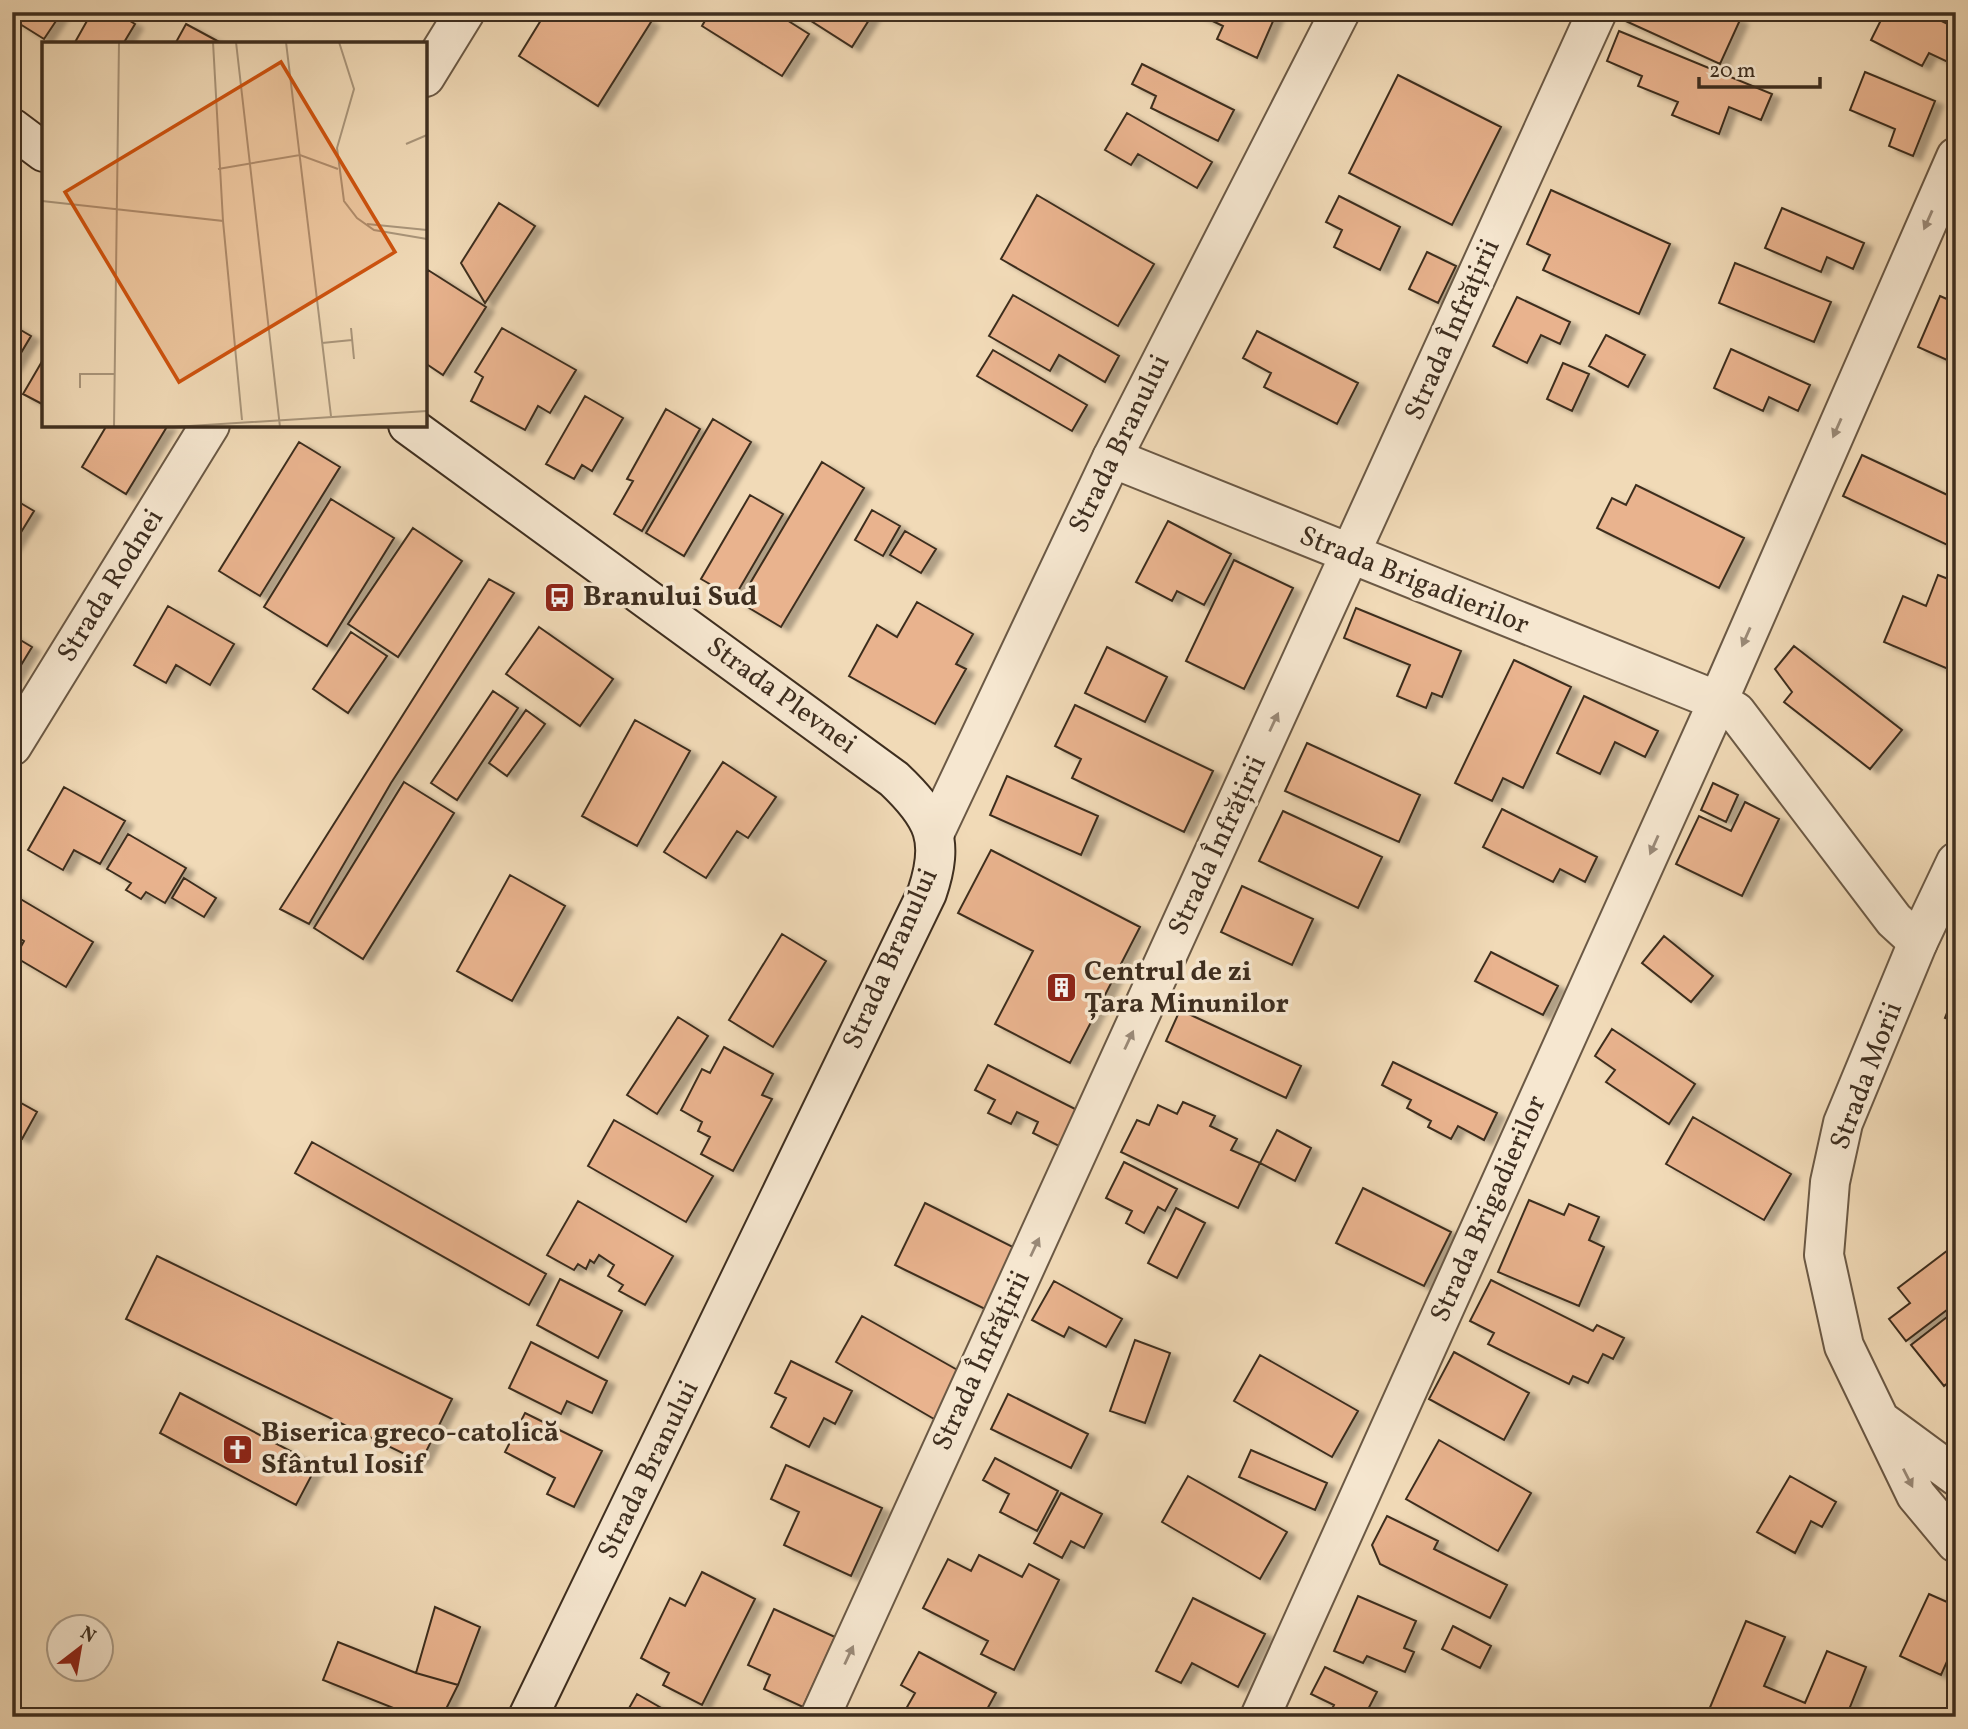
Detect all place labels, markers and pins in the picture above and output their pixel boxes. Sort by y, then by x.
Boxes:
place label: Branului Sud [583,578,757,617]
bus stop icon: Branului Sud [543,580,577,614]
place label: Centrul de zi Țara Minunilor [1084,953,1289,1024]
building icon: Centrul de zi Țara Minunilor [1044,971,1078,1005]
place label: Biserica greco-catolică Sfântul Iosif [261,1414,559,1485]
church icon: Biserica greco-catolică Sfântul Iosif [221,1432,255,1466]

